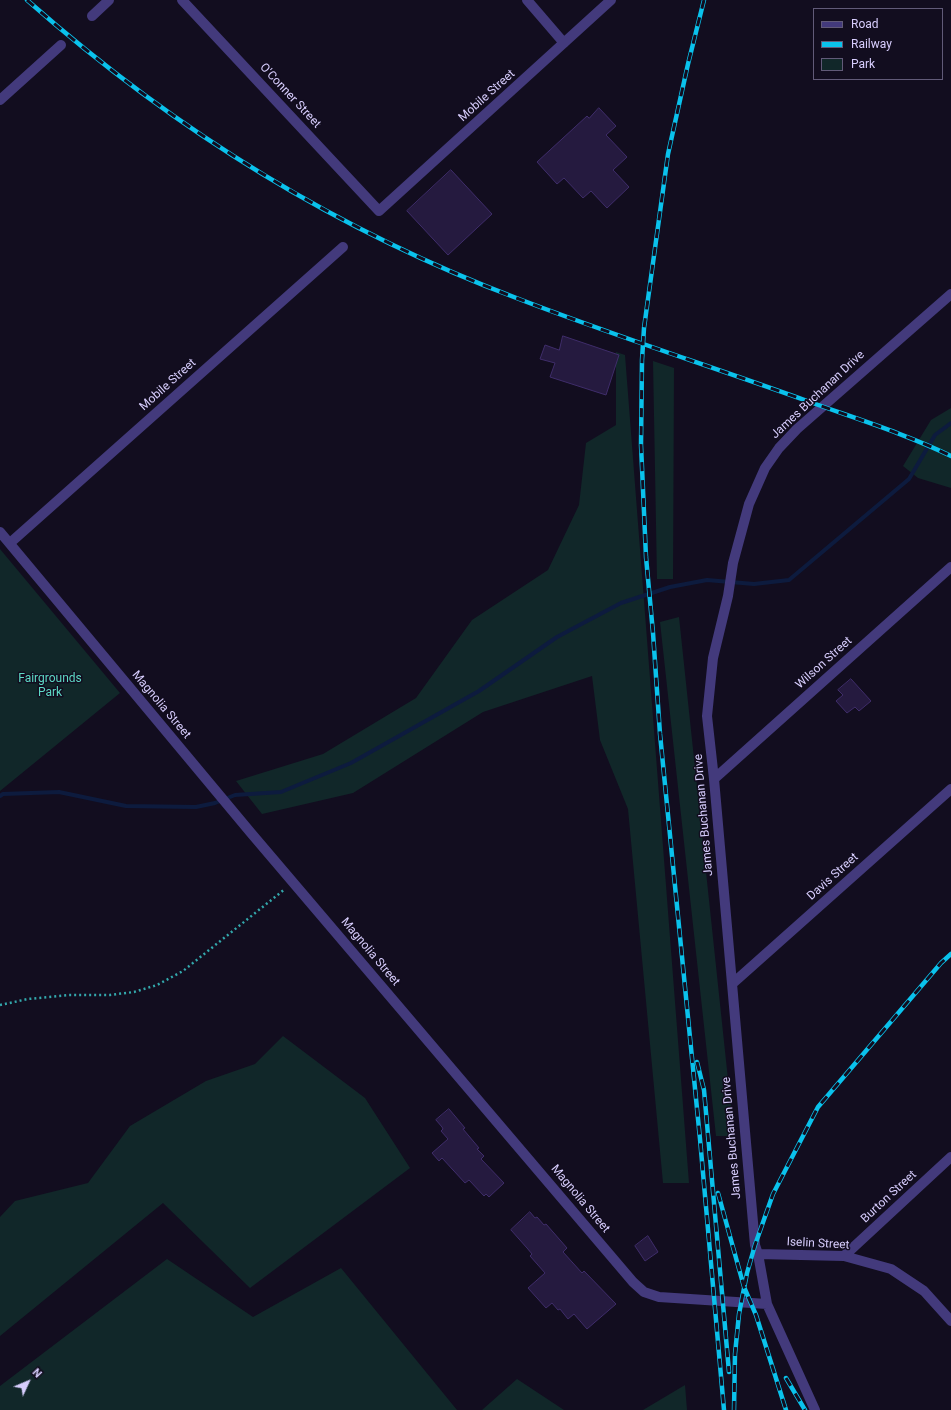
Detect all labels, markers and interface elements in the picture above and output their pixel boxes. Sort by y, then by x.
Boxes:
legend [813,8,943,80]
text: Road [851,17,879,31]
text: Railway [851,37,892,51]
text: Park [851,57,875,71]
street label: O'Conner Street [256,61,324,131]
street label: Mobile Street [456,67,518,125]
street label: James Buchanan Drive [768,348,868,442]
street label: Mobile Street [137,356,199,414]
street label: Wilson Street [793,634,855,692]
street label: Magnolia Street [128,668,194,742]
park label: Fairgrounds Park [18,672,82,700]
street label: James Buchanan Drive [691,753,717,877]
street label: Davis Street [804,850,862,904]
street label: Magnolia Street [337,915,403,989]
street label: James Buchanan Drive [719,1076,745,1200]
street label: Magnolia Street [547,1162,613,1236]
street label: Burton Street [858,1168,920,1226]
street label: Iselin Street [786,1235,850,1253]
north arrow [8,1362,48,1402]
text: N [30,1366,44,1381]

